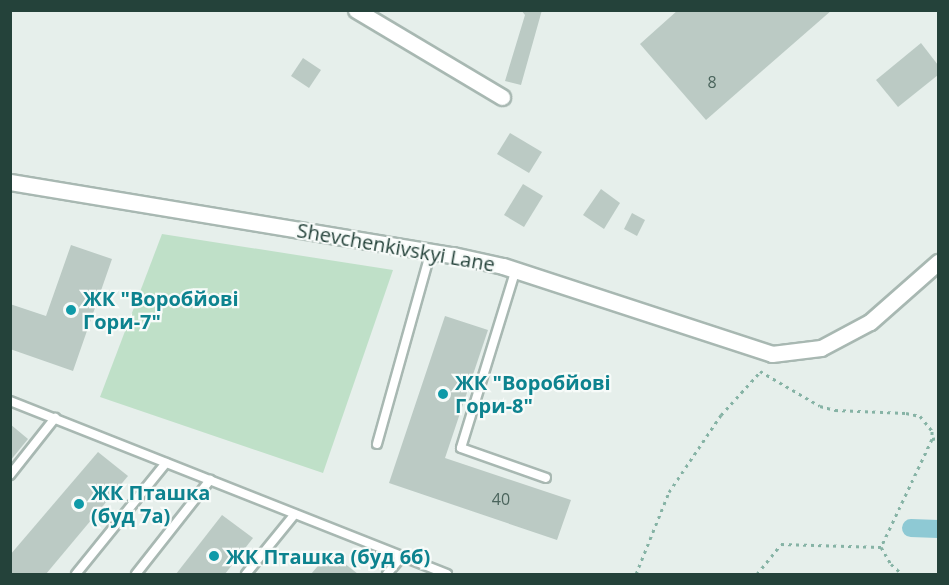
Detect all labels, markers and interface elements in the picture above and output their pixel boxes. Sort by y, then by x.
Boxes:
house number: 8 [707,72,717,92]
street label: Shevchenkivskyi Lane [295,218,497,276]
place label: ЖК "Воробйові Гори-7" [83,286,239,333]
marker: ЖК "Воробйові Гори-7" [64,303,78,317]
place label: ЖК "Воробйові Гори-8" [455,371,611,418]
marker: ЖК "Воробйові Гори-8" [436,387,450,401]
place label: ЖК Пташка (буд 7а) [91,480,210,527]
house number: 40 [492,489,510,509]
marker: ЖК Пташка (буд 7а) [72,497,86,511]
place label: ЖК Пташка (буд 6б) [226,544,430,568]
marker: ЖК Пташка (буд 6б) [207,549,221,563]

